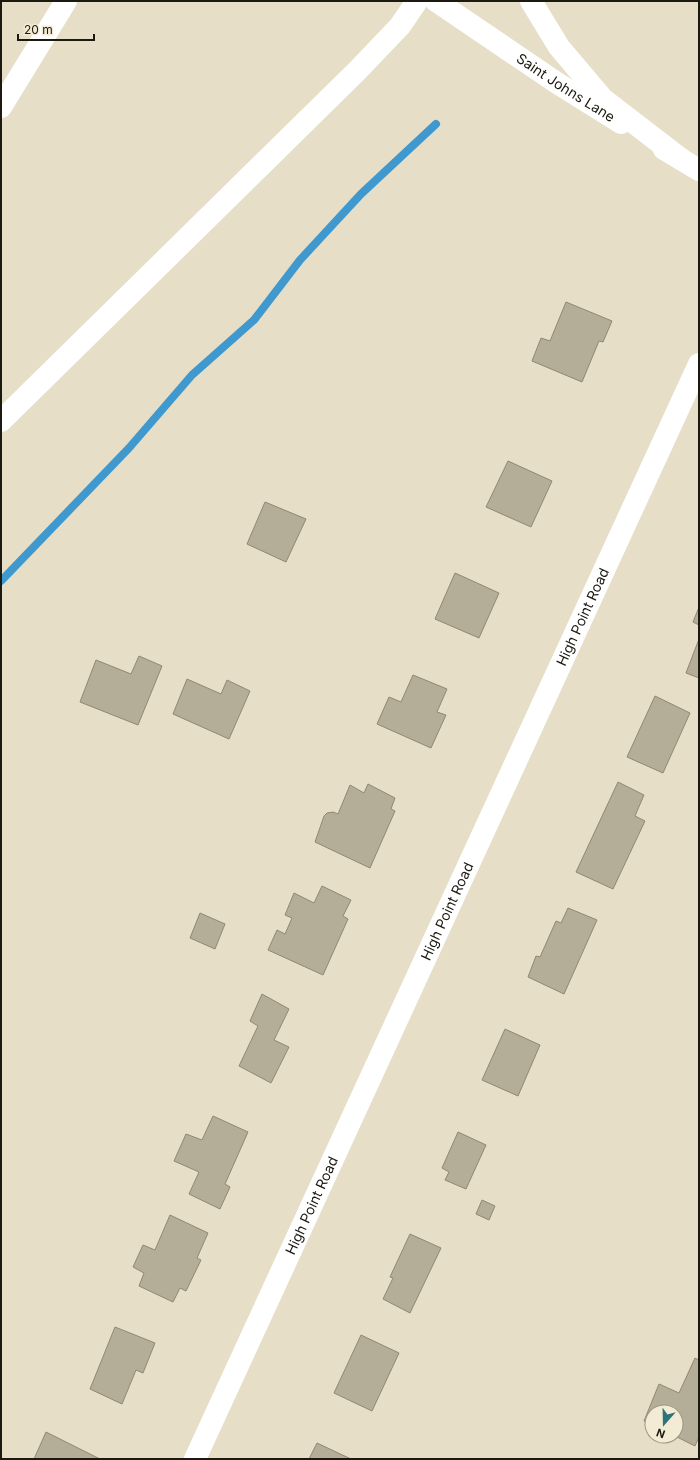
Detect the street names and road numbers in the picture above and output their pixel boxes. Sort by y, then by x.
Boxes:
street label: Saint Johns Lane [514,49,618,125]
street label: High Point Road [552,565,612,668]
street label: High Point Road [417,859,477,963]
street label: High Point Road [281,1154,341,1257]

